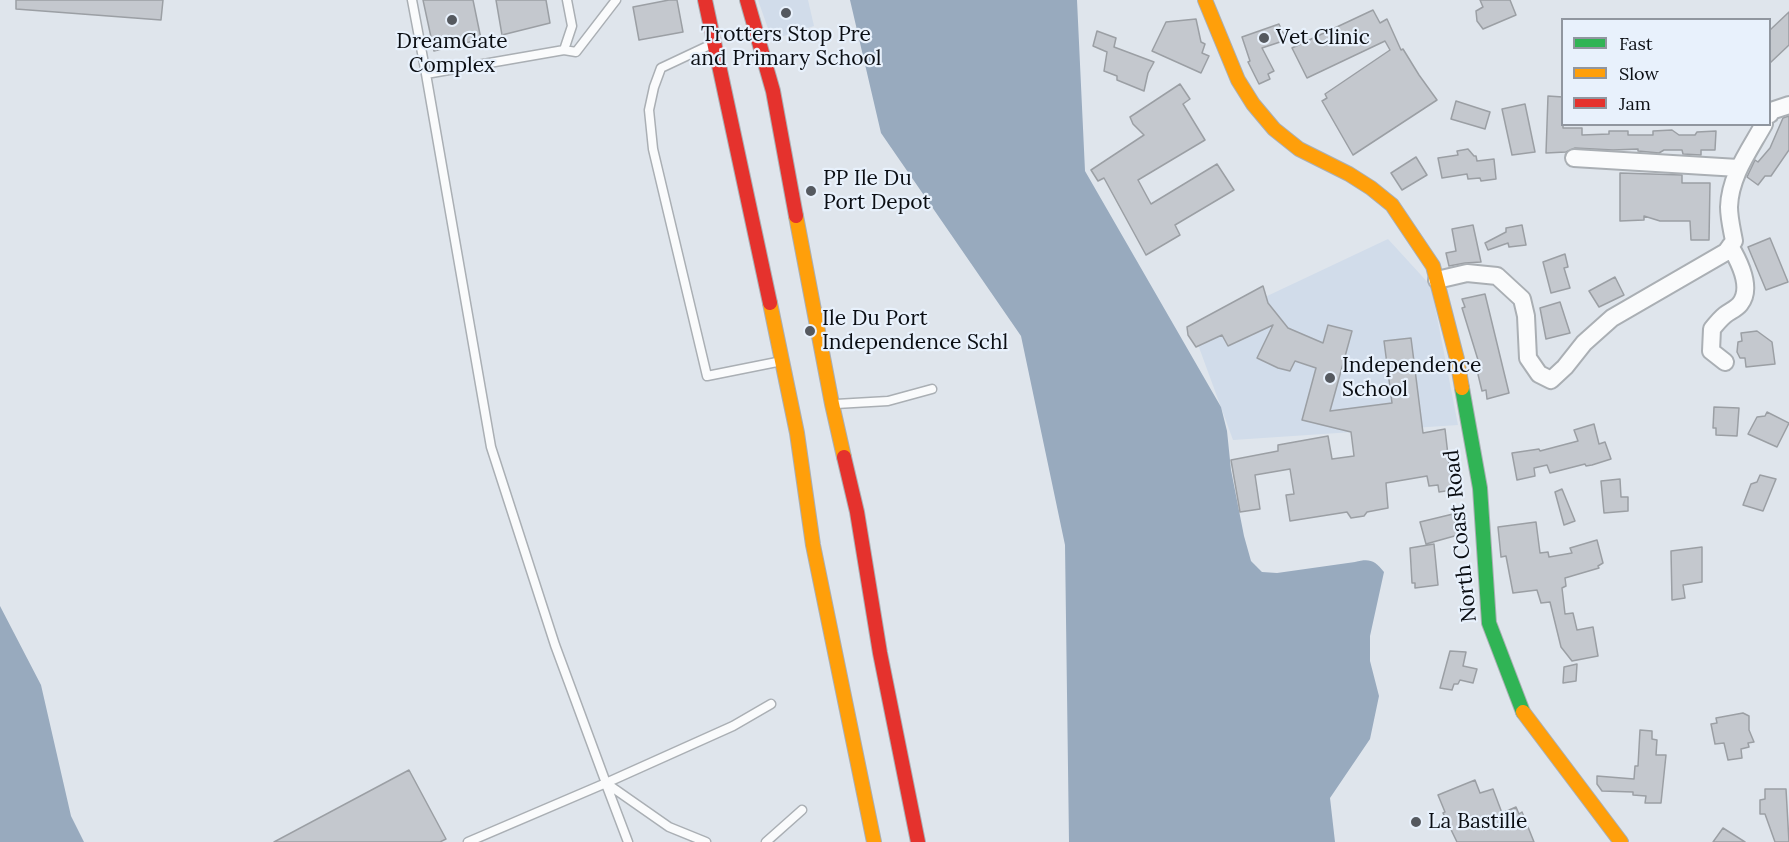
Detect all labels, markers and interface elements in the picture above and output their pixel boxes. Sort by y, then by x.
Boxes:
marker: Trotters Stop Pre and Primary School [779,6,793,20]
marker: DreamGate Complex [445,13,459,27]
legend [1561,18,1771,126]
place label: Trotters Stop Pre and Primary School [691,22,881,72]
place label: Vet Clinic [1276,25,1370,51]
place label: DreamGate Complex [396,29,508,79]
marker: Vet Clinic [1257,31,1271,45]
text: Fast [1619,32,1653,55]
text: Slow [1619,62,1659,85]
text: Jam [1619,92,1651,115]
place label: PP Ile Du Port Depot [823,166,931,216]
marker: PP Ile Du Port Depot [804,184,818,198]
place label: Ile Du Port Independence Schl [822,306,1008,356]
marker: Ile Du Port Independence Schl [803,324,817,338]
place label: Independence School [1342,353,1481,403]
marker: Independence School [1323,371,1337,385]
street label: North Coast Road [1439,448,1483,624]
place label: La Bastille [1428,809,1527,835]
marker: La Bastille [1409,815,1423,829]

